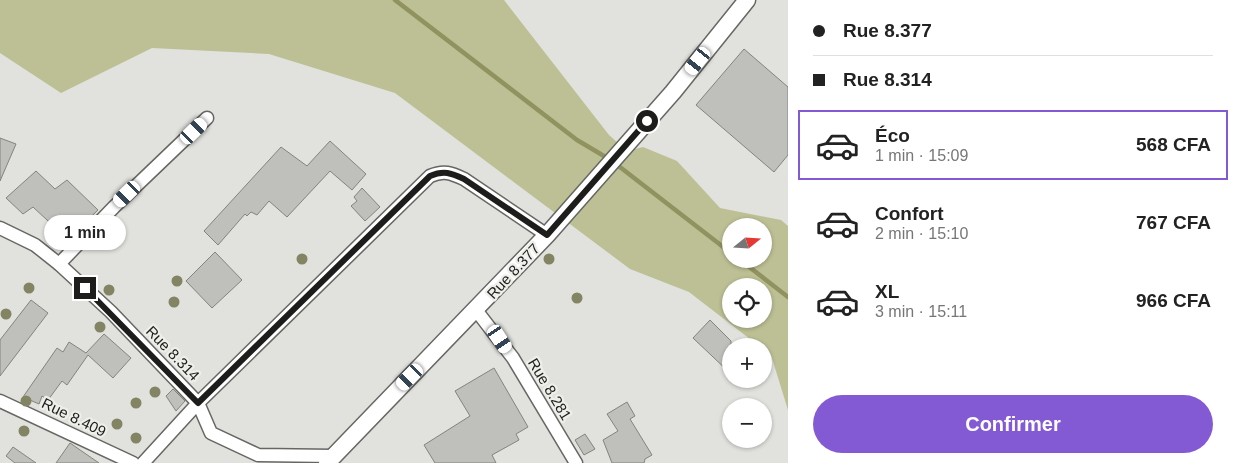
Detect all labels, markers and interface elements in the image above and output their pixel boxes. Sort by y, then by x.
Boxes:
text: Rue 8.377 [843,20,932,41]
car [682,45,713,77]
text: Rue 8.314 [843,69,932,90]
route start [636,110,658,132]
car [177,115,210,147]
icon: car [815,123,860,168]
text: Éco [875,125,910,146]
text: 568 CFA [1136,134,1211,155]
text: 1 min · 15:09 [875,147,968,164]
car [110,178,143,210]
icon: car [815,201,860,246]
text: Confort [875,203,944,224]
text: 767 CFA [1136,212,1211,233]
callout: 1 min [44,216,126,250]
north arrow [722,218,772,268]
map controls [722,218,772,448]
text: 1 min [64,224,106,241]
text: 2 min · 15:10 [875,225,968,242]
street label: Rue 8.377 [483,240,543,302]
route end [74,277,96,299]
button: locate [722,278,772,328]
icon: car [815,279,860,324]
text: XL [875,281,899,302]
text: 966 CFA [1136,290,1211,311]
text: 3 min · 15:11 [875,303,967,320]
street label: Rue 8.314 [143,322,203,384]
car [485,322,514,356]
button: + [722,338,772,388]
street label: Rue 8.281 [525,355,575,423]
car [394,361,425,393]
street label: Rue 8.409 [39,394,109,440]
button: Confirmer [813,395,1213,453]
button: − [722,398,772,448]

